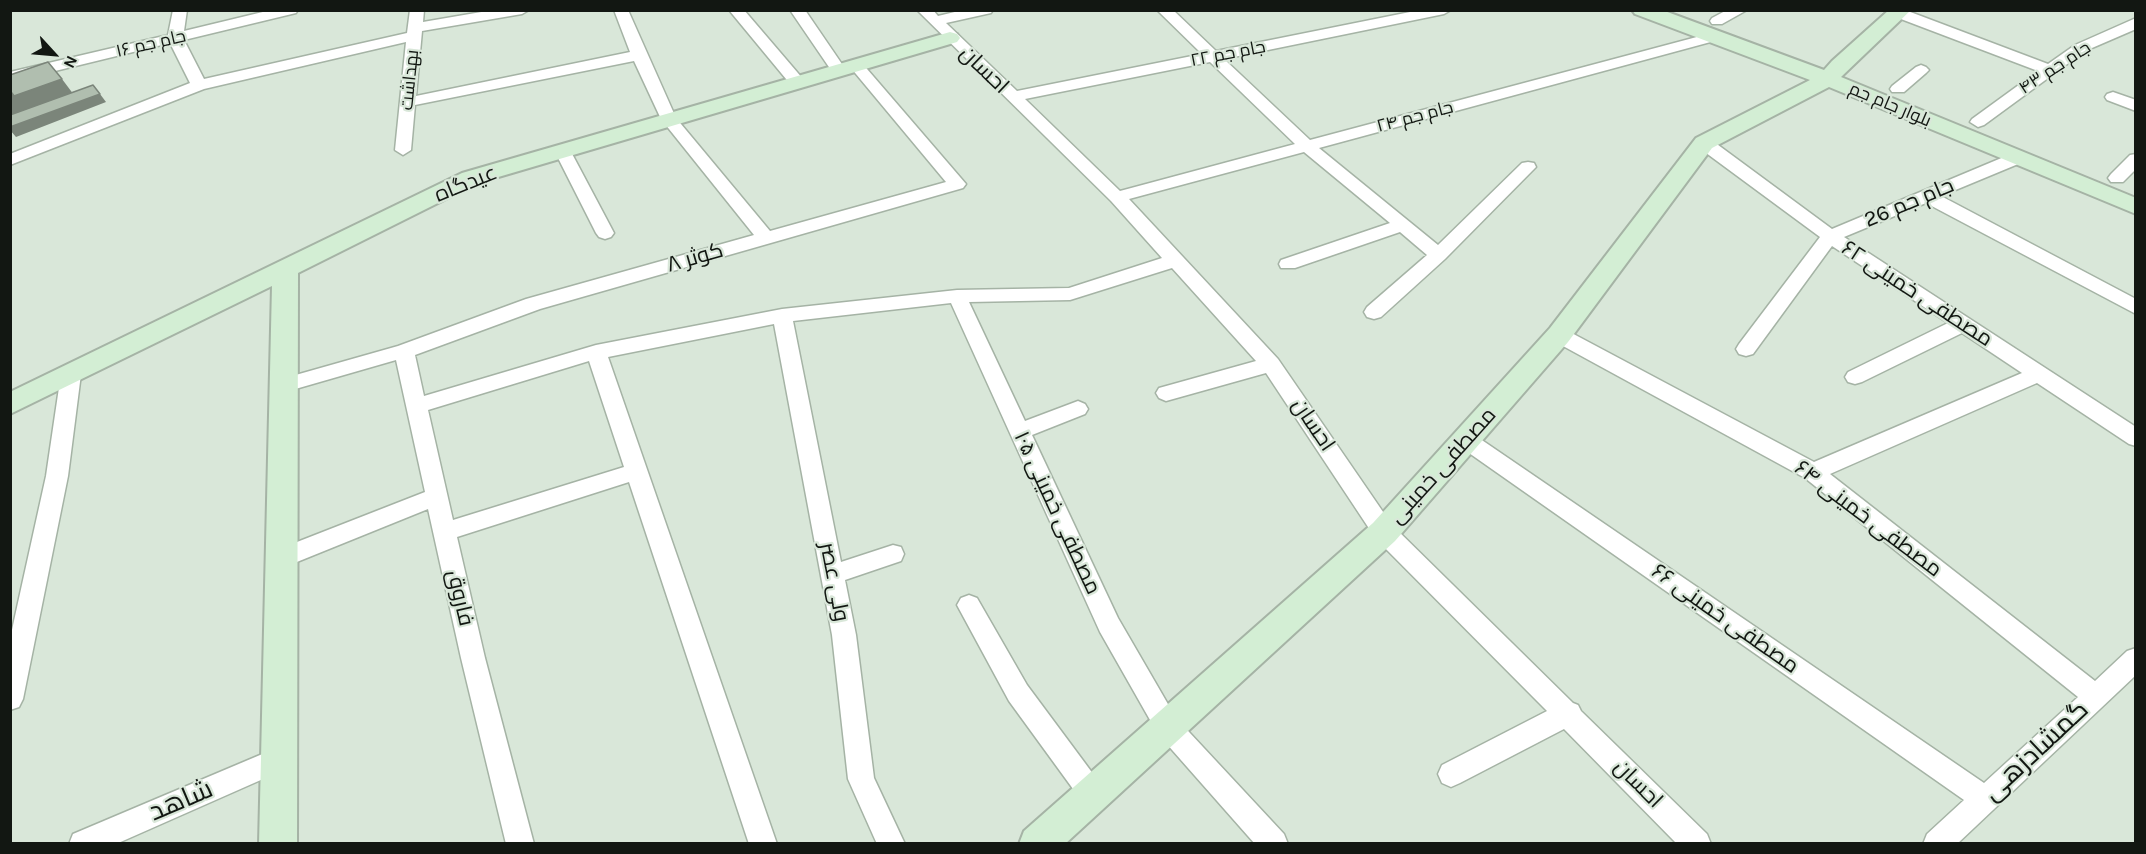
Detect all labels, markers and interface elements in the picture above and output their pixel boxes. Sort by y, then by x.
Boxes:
north arrow [24,24,84,84]
street label: جام جم ۱۶ [114,25,188,63]
street label: جام جم ۲۲ [1189,36,1267,72]
street label: جام جم ۴۳ [2015,37,2095,99]
street label: احسان [954,40,1014,100]
street label: بهداشت [396,49,424,111]
text: N [60,53,82,71]
street label: بلوار جام جم [1846,78,1934,132]
street label: جام جم ۲۴ [1374,96,1456,138]
street label: عیدگاه [431,160,501,208]
street label: جام جم 26 [1860,172,1958,234]
street label: مصطفی خمینی ۶۲ [1836,235,1998,353]
street label: کوثر ۸ [664,237,726,279]
street label: احسان [1286,393,1340,457]
street label: مصطفی خمینی [1384,402,1502,530]
street label: مصطفی خمینی ۱۰۵ [1008,427,1106,599]
street label: مصطفی خمینی ۶۴ [1789,455,1947,583]
street label: ولی عصر [813,540,855,624]
street label: مصطفی خمینی ۶۶ [1646,558,1804,680]
street label: فاروق [441,567,479,629]
street label: گمشادزهی [1976,694,2096,808]
street label: احسان [1608,754,1668,814]
street label: شاهد [144,773,218,829]

